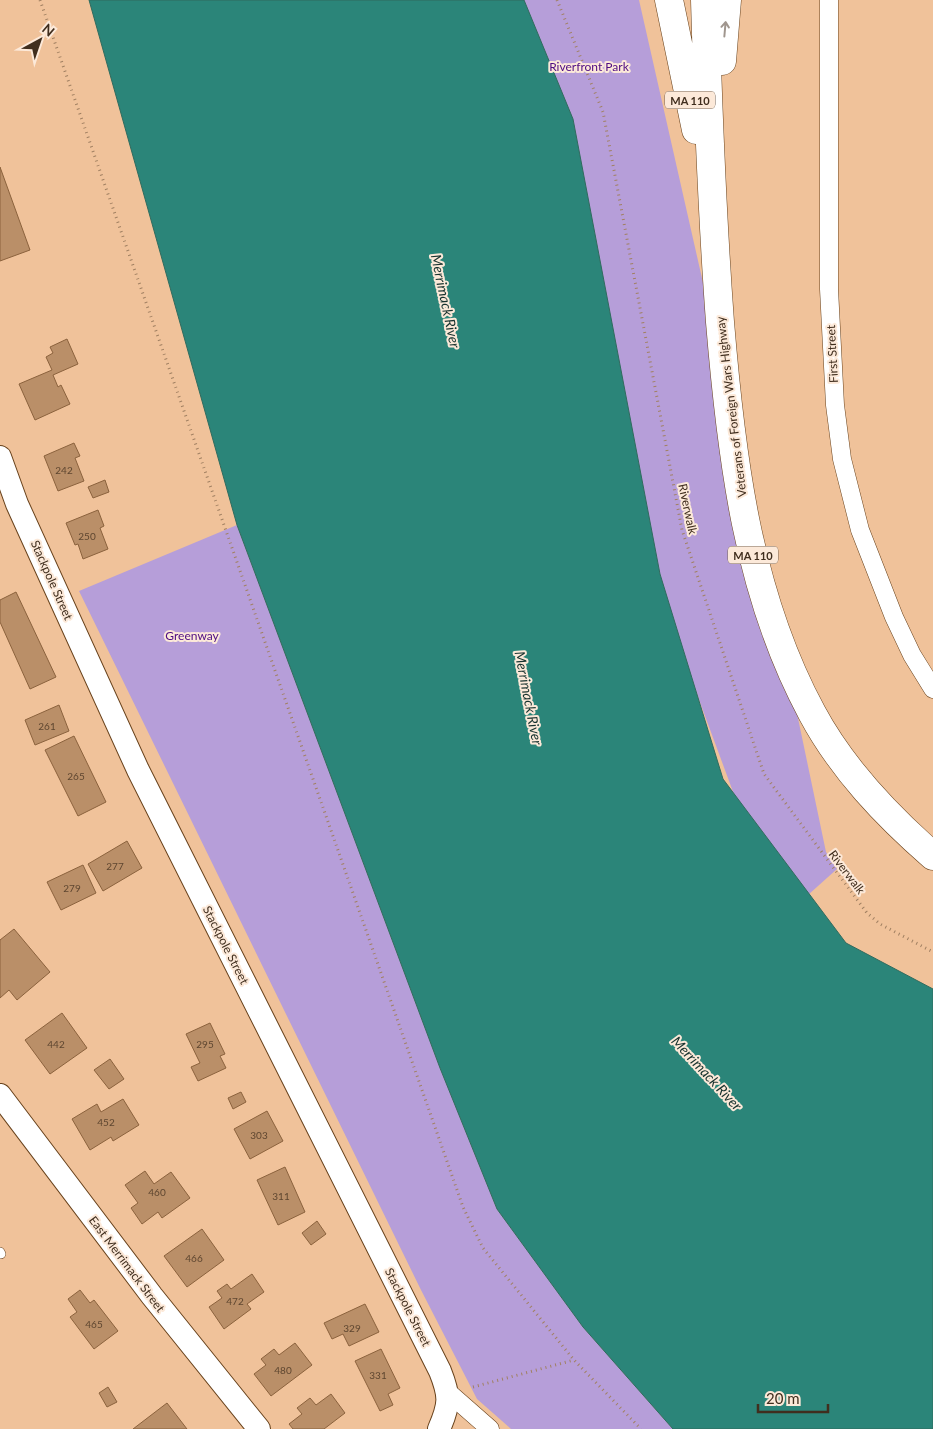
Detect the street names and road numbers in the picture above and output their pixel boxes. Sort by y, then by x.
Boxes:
road number: MA 110 [665,92,715,108]
street label: Veterans of Foreign Wars Highway [712,315,750,498]
street label: First Street [823,324,841,383]
street label: Riverwalk [675,482,701,537]
street label: Stackpole Street [28,538,77,623]
road number: MA 110 [728,546,778,564]
street label: Riverwalk [826,847,869,898]
street label: Stackpole Street [200,903,252,987]
street label: East Merrimack Street [86,1213,169,1316]
street label: Stackpole Street [382,1265,434,1349]

